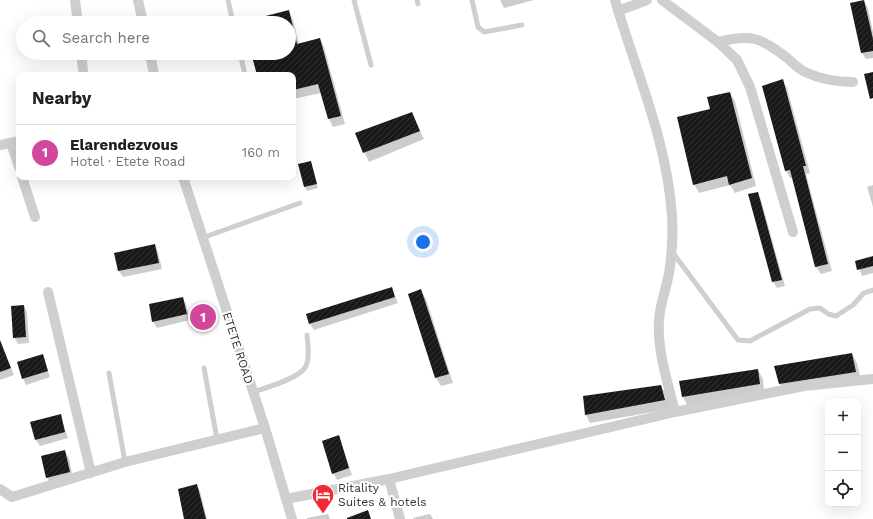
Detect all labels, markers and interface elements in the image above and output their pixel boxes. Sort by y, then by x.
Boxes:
search box [16,16,296,60]
icon: search [30,27,52,49]
text: Search here [62,29,150,47]
text: Nearby [32,88,91,108]
text: Elarendezvous [70,136,178,154]
text: 1 [42,145,48,160]
text: 160 m [242,145,280,160]
text: Hotel · Etete Road [70,154,185,169]
your location [413,232,433,252]
pin: 1 [190,302,216,332]
street label: ETETE ROAD [220,310,256,386]
map controls [825,399,861,507]
button: + [825,399,861,435]
button: − [825,435,861,471]
button: locate [825,471,861,507]
place label: Ritality Suites & hotels [338,481,427,509]
hotel icon: Ritality Suites & hotels [310,482,336,515]

